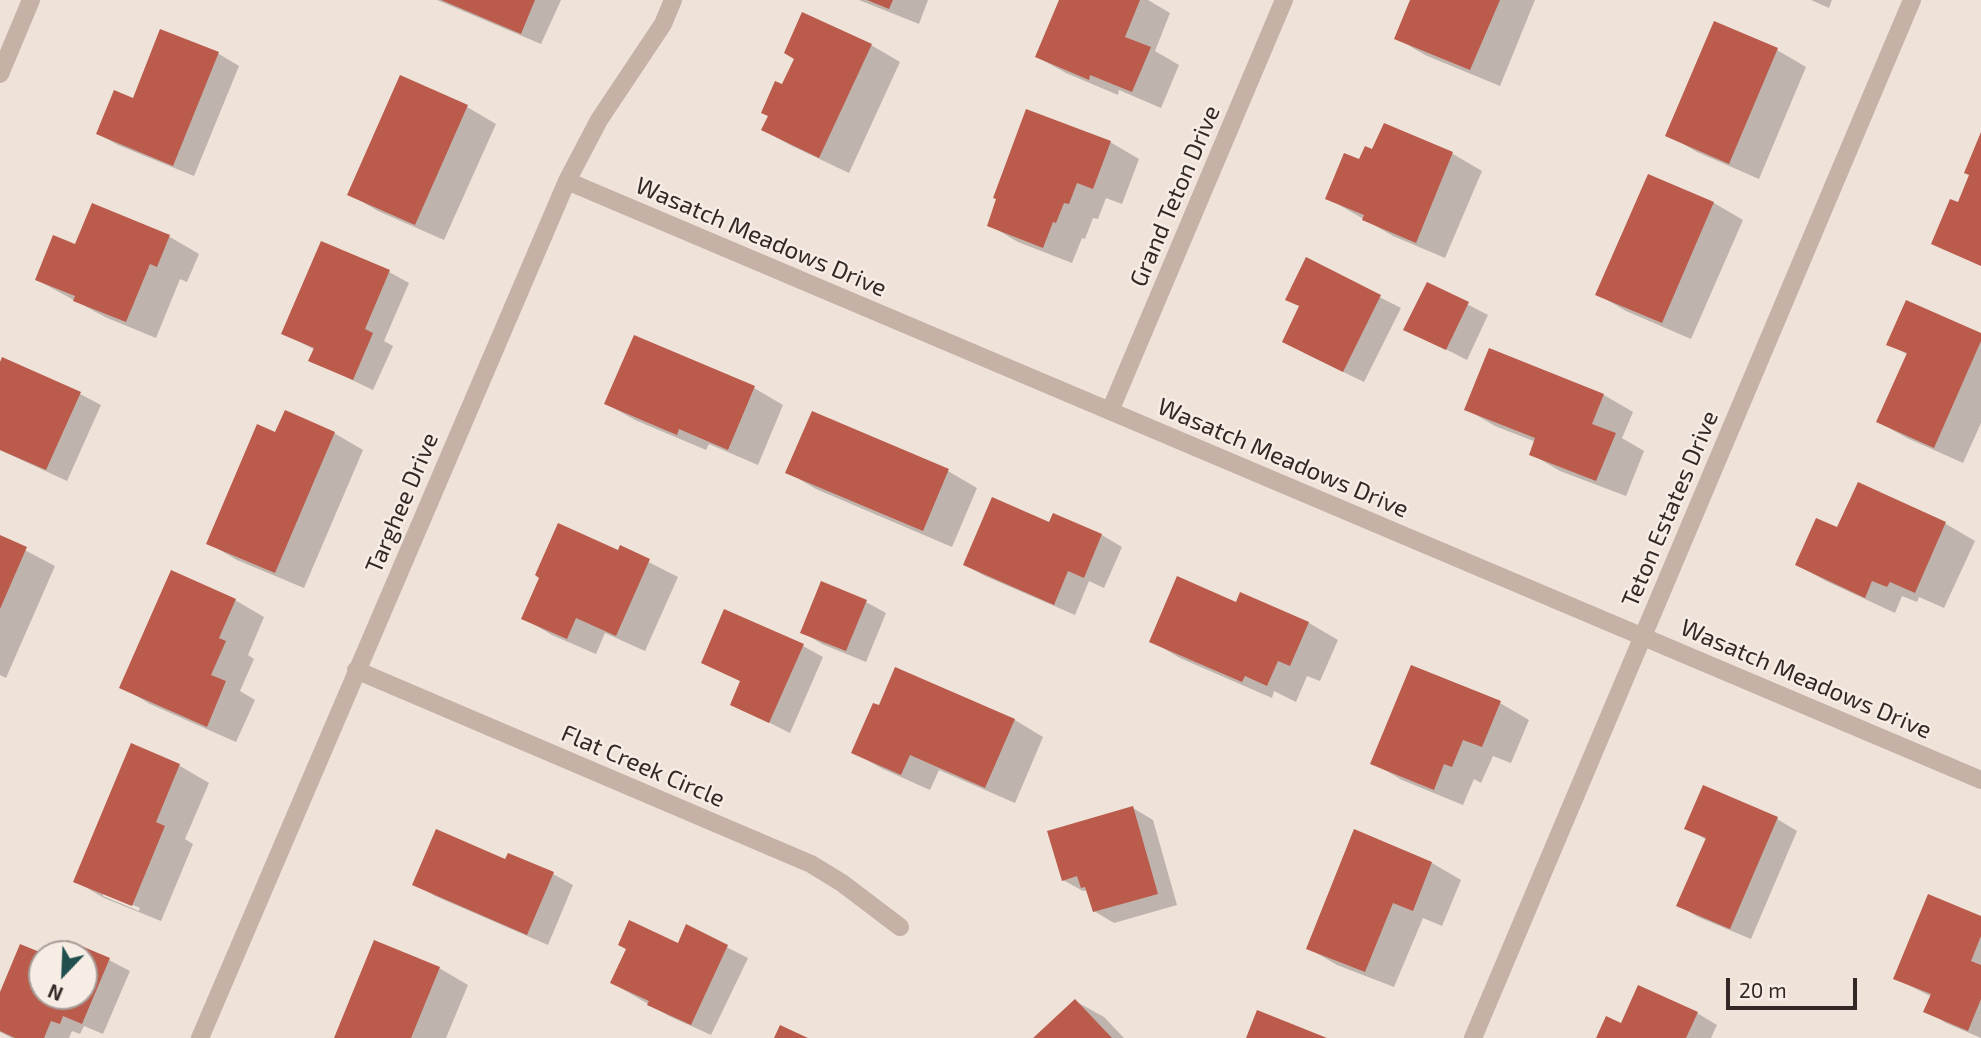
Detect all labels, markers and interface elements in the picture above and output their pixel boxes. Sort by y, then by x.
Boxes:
street label: Grand Teton Drive [1124,101,1226,291]
street label: Wasatch Meadows Drive [631,171,891,303]
street label: Wasatch Meadows Drive [1153,392,1413,524]
street label: Teton Estates Drive [1616,406,1724,612]
street label: Targhee Drive [359,428,445,578]
street label: Wasatch Meadows Drive [1676,613,1936,745]
street label: Flat Creek Circle [557,719,729,813]
north arrow [28,940,98,1010]
scale bar [1729,964,1860,1008]
text: 20 m [1739,977,1787,1002]
text: N [45,980,66,1006]

